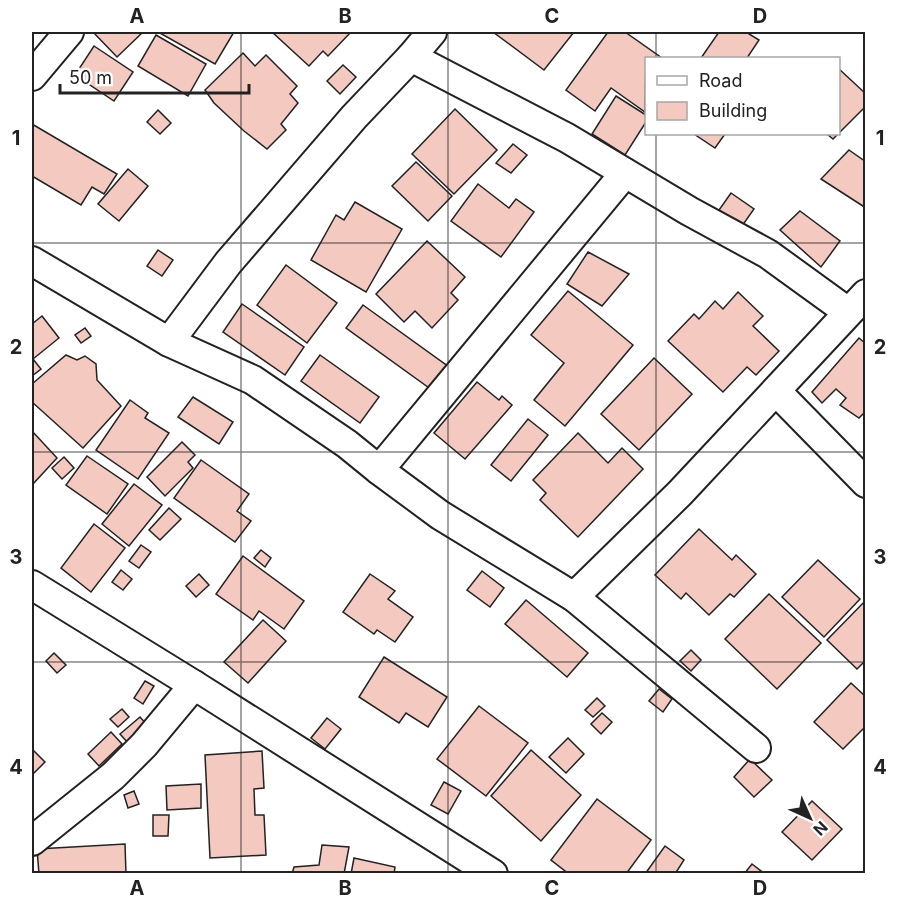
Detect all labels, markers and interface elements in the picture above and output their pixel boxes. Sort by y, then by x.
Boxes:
text: A [130,4,145,28]
text: B [338,4,352,28]
text: C [545,4,559,28]
text: D [753,4,767,28]
scale bar [60,57,249,95]
legend [645,57,840,135]
text: 50 m [69,67,112,88]
text: Road [699,70,742,91]
text: Building [699,100,767,121]
text: 1 [12,126,20,150]
text: 1 [876,126,884,150]
text: 2 [10,335,22,359]
text: 2 [874,335,886,359]
text: 3 [10,545,22,569]
text: 3 [874,545,886,569]
text: 4 [9,755,23,779]
text: 4 [873,755,887,779]
north arrow [780,788,840,848]
text: N [809,817,832,840]
text: A [130,876,145,900]
text: B [338,876,352,900]
text: C [545,876,559,900]
text: D [753,876,767,900]

